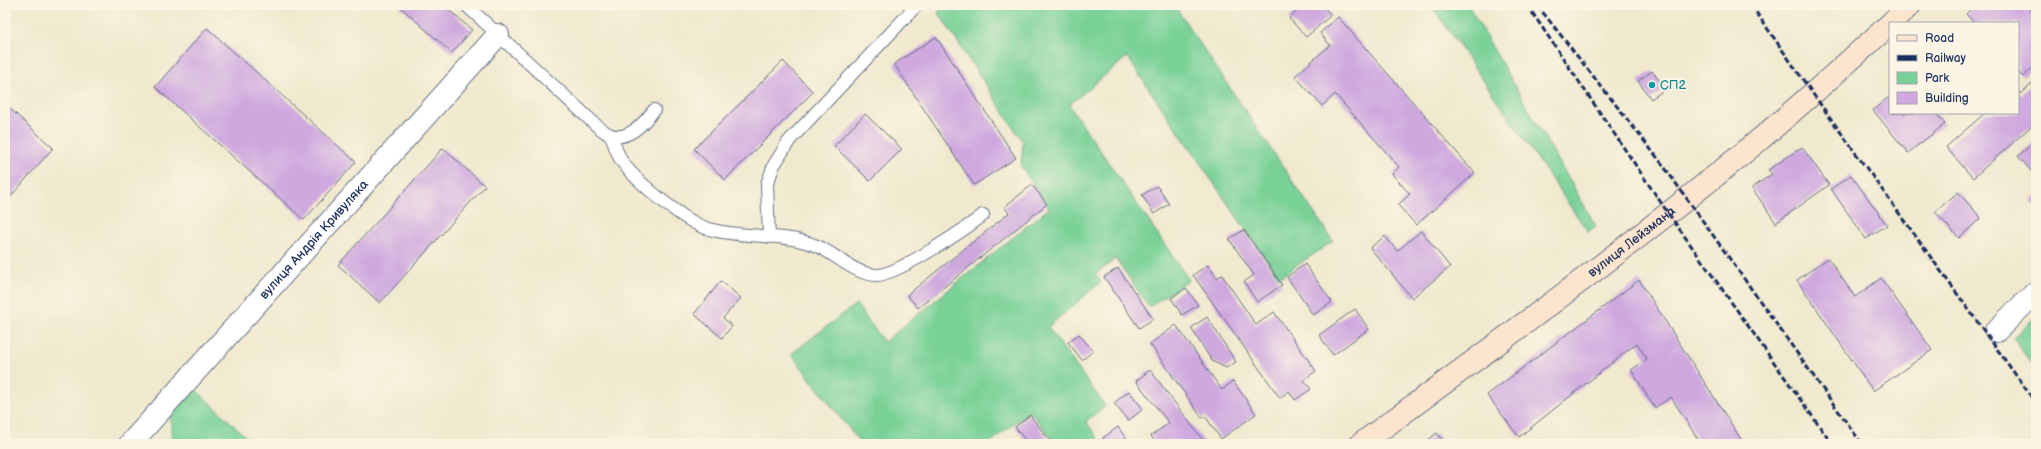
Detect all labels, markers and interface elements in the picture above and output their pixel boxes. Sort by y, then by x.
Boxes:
legend [1889,22,2019,114]
text: Road [1925,31,1954,46]
text: Railway [1925,51,1967,66]
text: Park [1925,71,1949,86]
place label: СП2 [1660,77,1687,93]
marker: СП2 [1647,80,1657,90]
text: Building [1925,91,1969,106]
street label: вулиця Андрія Кривуляка [256,176,372,303]
street label: вулиця Лейзмана [1585,203,1679,281]

